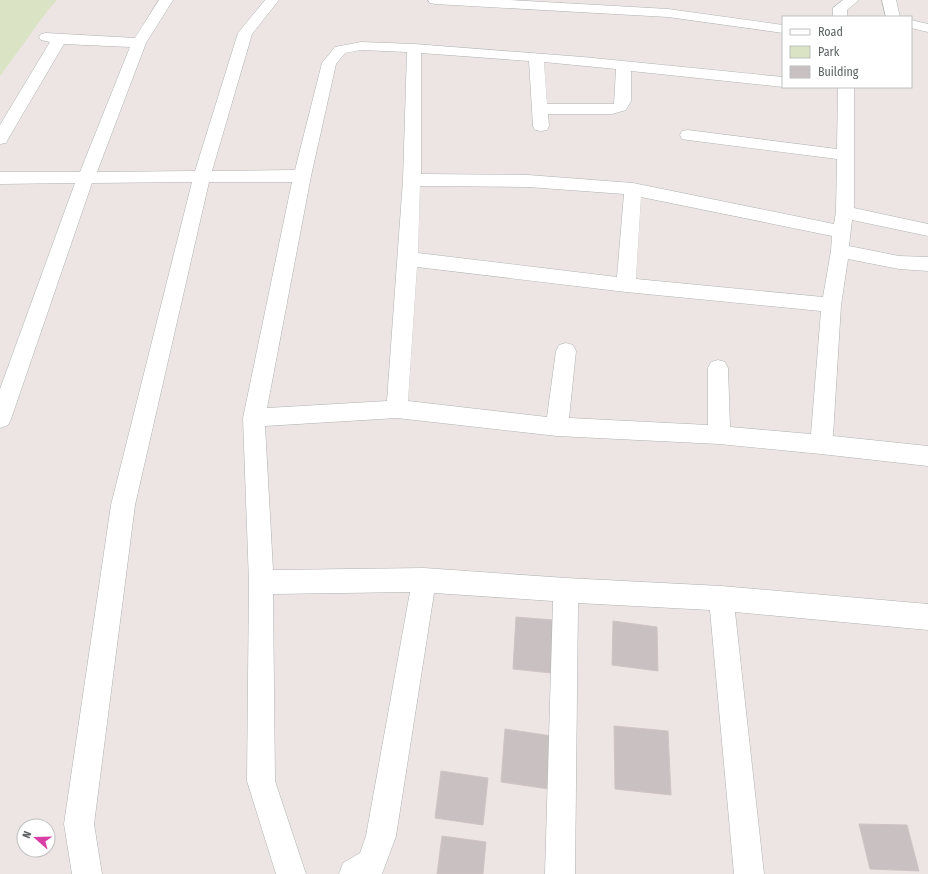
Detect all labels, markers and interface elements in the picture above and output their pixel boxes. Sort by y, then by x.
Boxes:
legend [782,16,912,88]
text: Road [818,25,843,39]
text: Park [818,45,840,59]
text: Building [818,65,859,79]
north arrow [16,818,56,858]
text: N [20,829,34,840]

